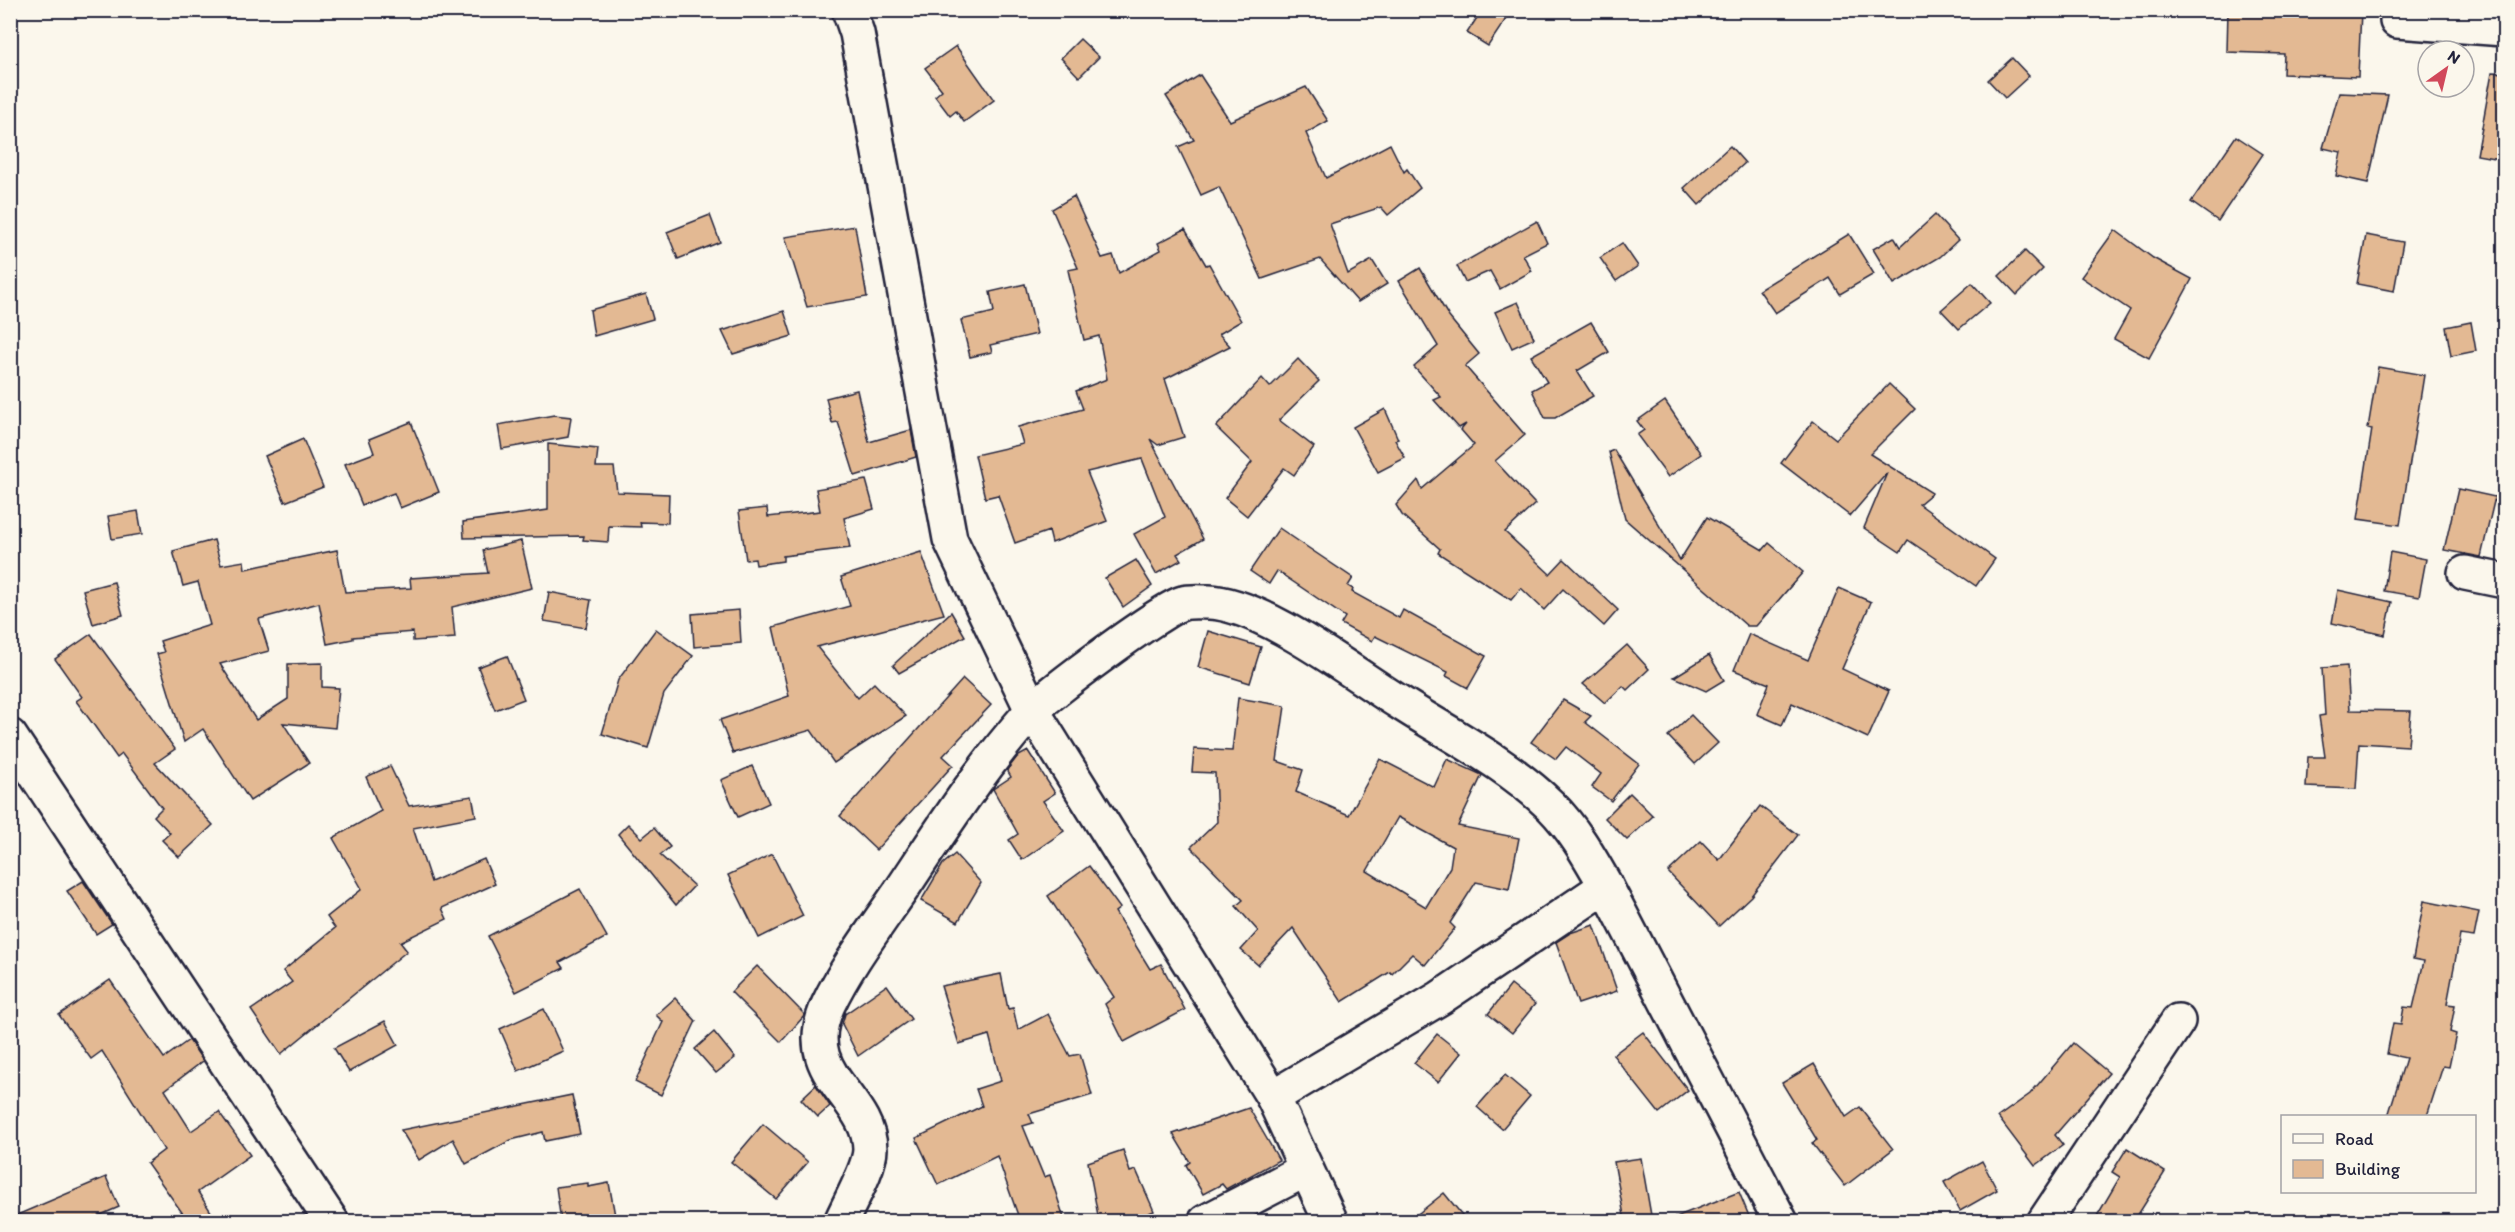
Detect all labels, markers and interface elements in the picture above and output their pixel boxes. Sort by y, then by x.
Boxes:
north arrow [2416,39,2476,99]
text: N [2444,46,2464,68]
legend [2281,1115,2476,1193]
text: Road [2335,1128,2374,1150]
text: Building [2335,1158,2401,1180]

